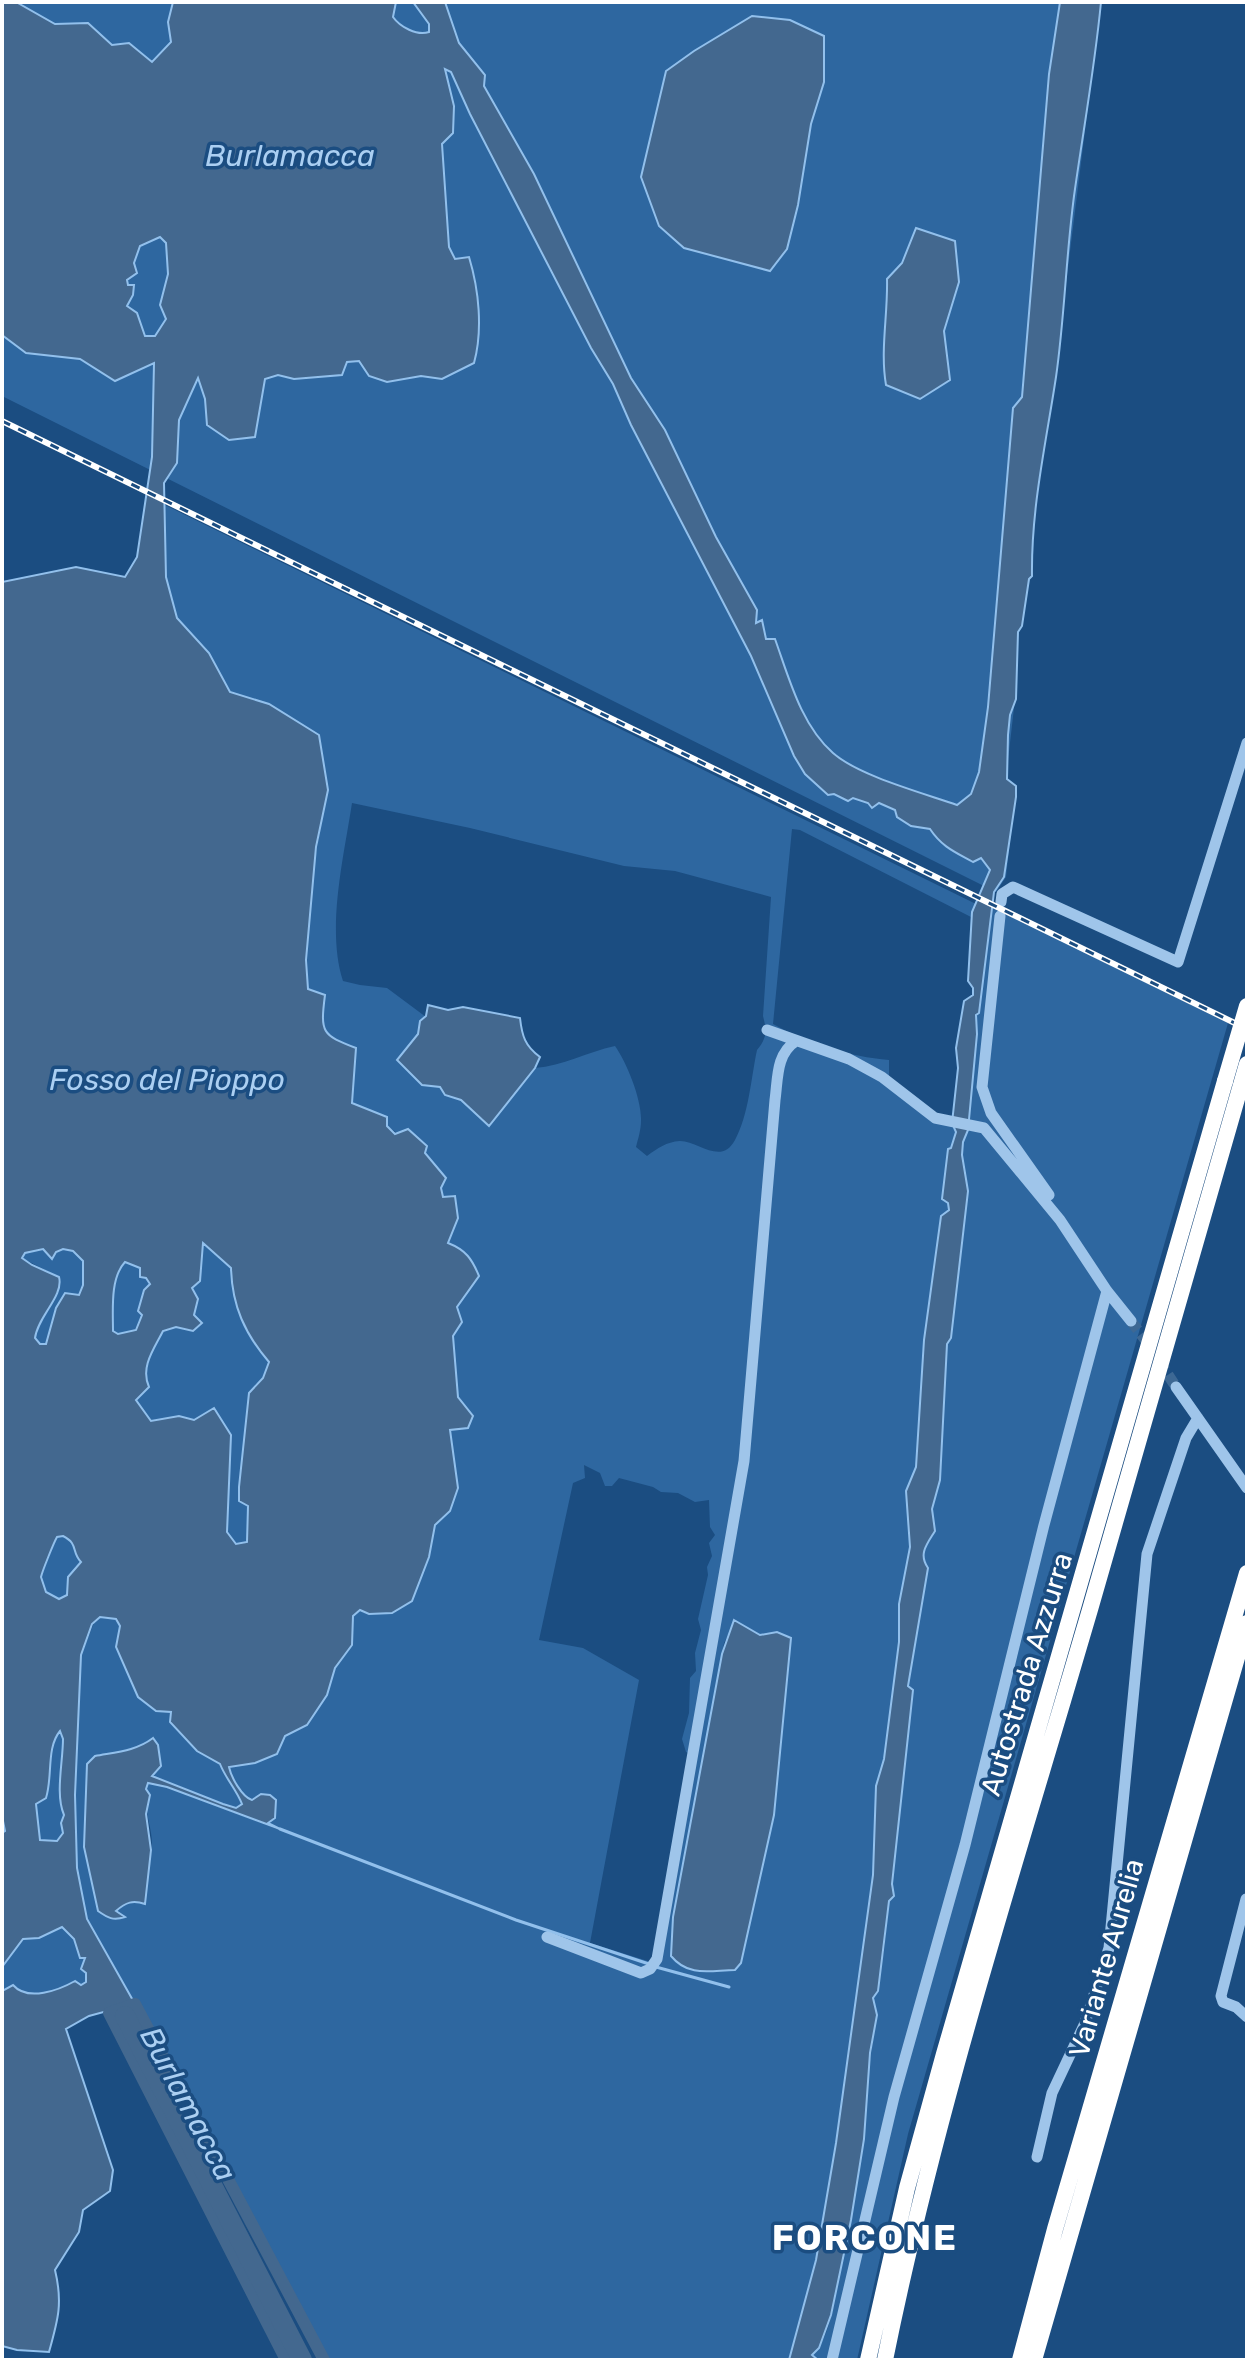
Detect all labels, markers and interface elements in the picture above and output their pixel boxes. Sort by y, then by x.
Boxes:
water label: Burlamacca [205,138,375,174]
water label: Fosso del Pioppo [49,1062,285,1098]
street label: Autostrada Azzurra [974,1549,1079,1800]
street label: Variante Aurelia [1062,1855,1151,2061]
water label: Burlamacca [132,2021,244,2187]
district label: FORCONE [772,2216,958,2259]

